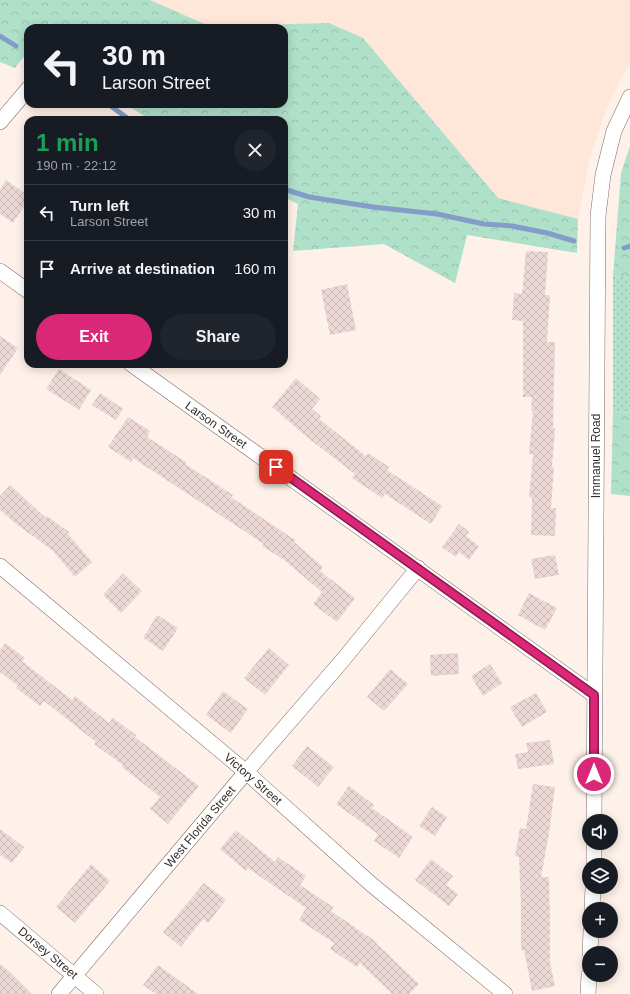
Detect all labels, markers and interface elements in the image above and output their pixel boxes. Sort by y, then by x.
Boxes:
icon: left [36,40,88,92]
text: 30 m [102,40,166,71]
text: Larson Street [102,73,210,93]
text: 1 min [36,129,99,156]
button: close [234,129,276,171]
text: 190 m · 22:12 [36,158,116,173]
text: Turn left [70,197,129,214]
icon: left [36,202,58,224]
text: 30 m [243,204,276,221]
text: Larson Street [70,214,148,229]
icon: arrive [36,258,58,280]
text: Arrive at destination [70,260,215,277]
text: 160 m [234,260,276,277]
button: Exit [36,314,152,360]
button: Share [160,314,276,360]
street label: Larson Street [182,399,250,452]
street label: Immanuel Road [589,414,603,498]
pin [259,450,293,484]
icon: arrive [265,456,287,478]
street label: Victory Street [221,750,285,808]
position arrow [573,753,615,795]
street label: West Florida Street [162,783,239,871]
map controls [582,814,618,982]
button: sound [582,814,618,850]
button: layers [582,858,618,894]
button: + [582,902,618,938]
street label: Dorsey Street [15,924,81,982]
button: − [582,946,618,982]

